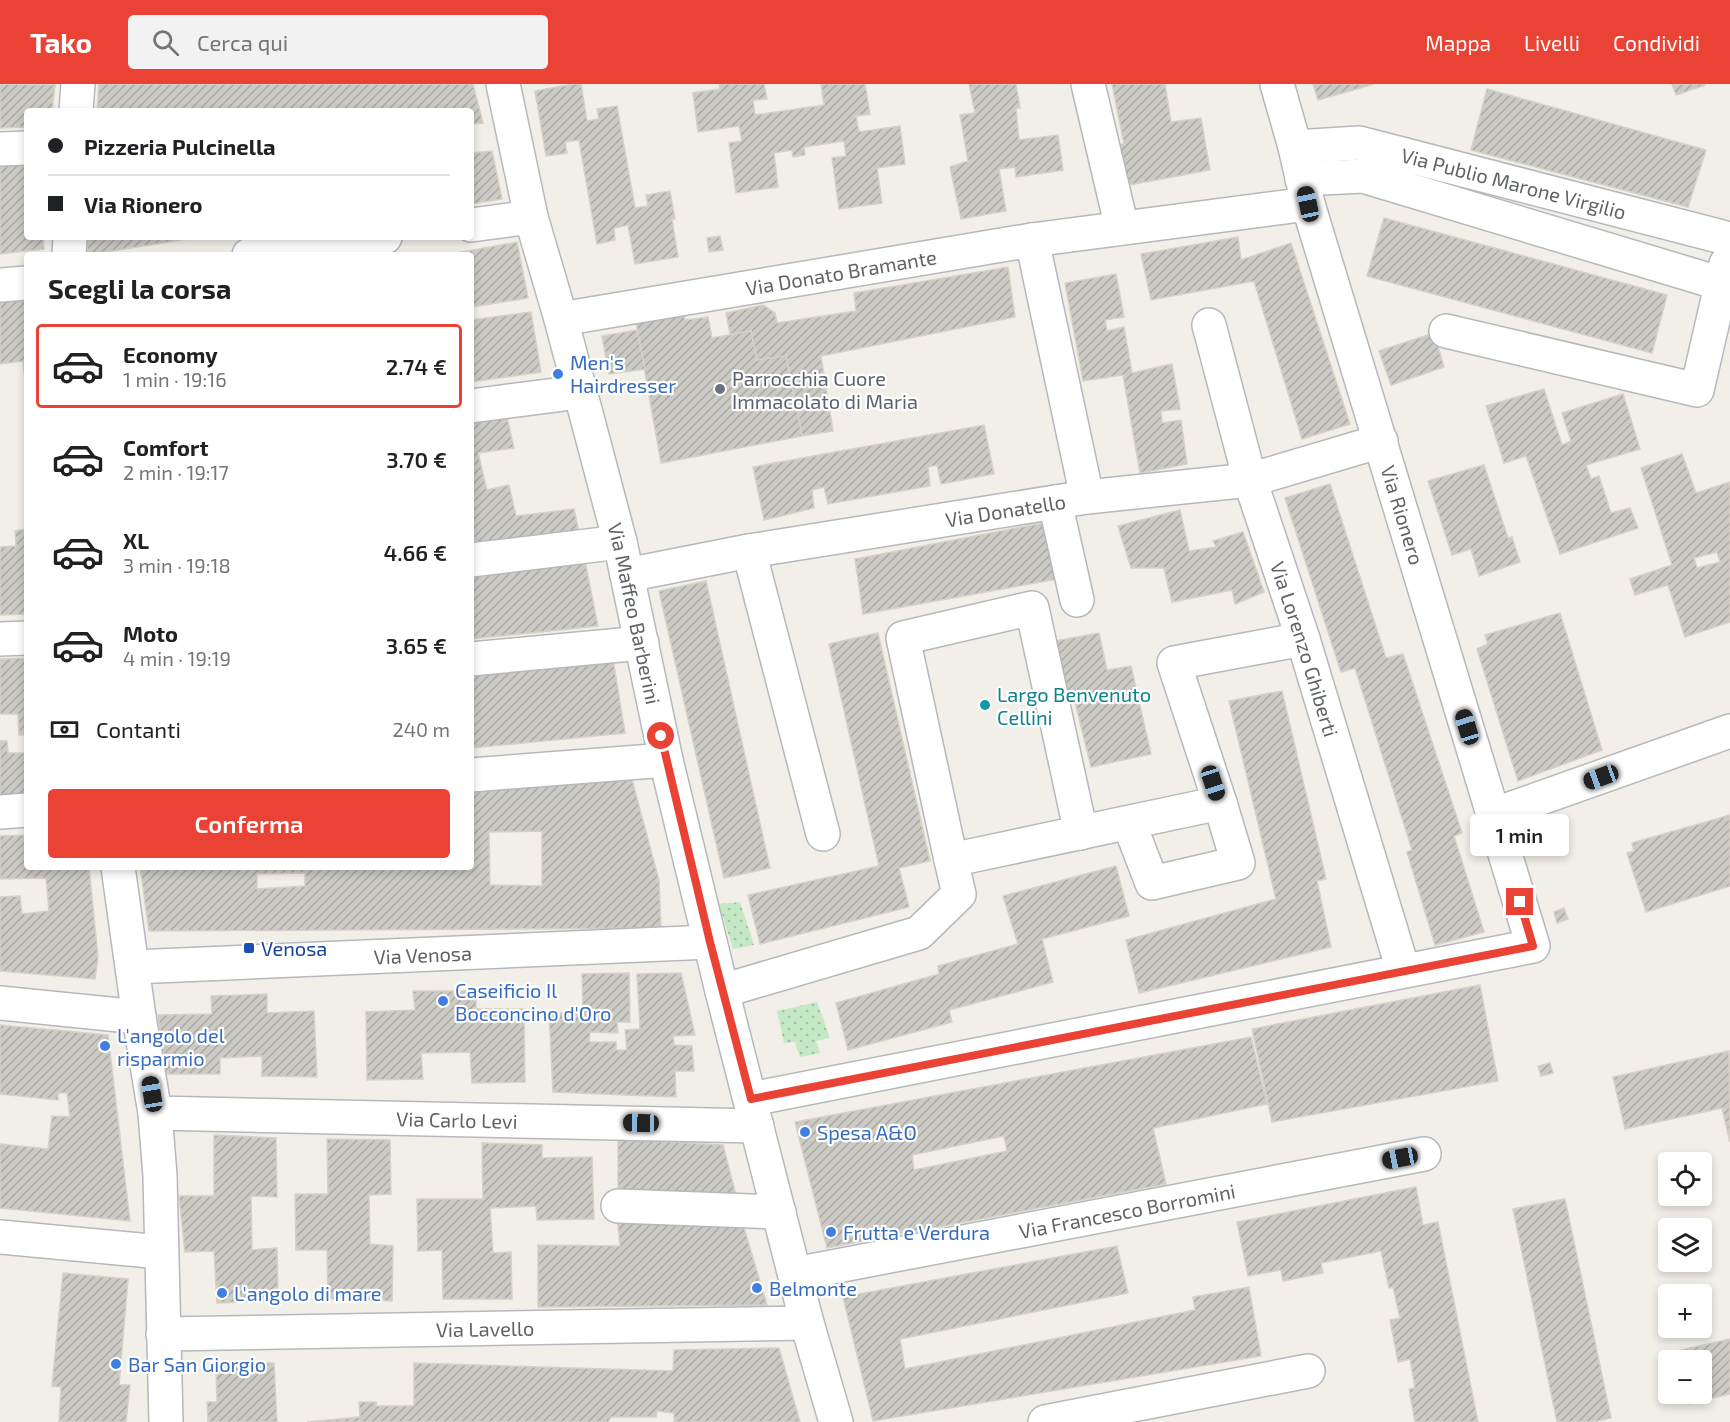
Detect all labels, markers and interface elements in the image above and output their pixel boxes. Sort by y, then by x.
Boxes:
search box [128,15,548,69]
text: Tako [30,25,92,59]
icon: search [149,26,182,59]
text: Cerca qui [197,29,288,55]
text: Mappa [1425,30,1491,55]
text: Livelli [1524,30,1580,55]
text: Condividi [1613,30,1700,55]
text: Pizzeria Pulcinella [84,133,276,159]
street label: Via Publio Marone Virgilio [1399,142,1629,224]
car [1295,185,1321,223]
text: Via Rionero [84,191,203,217]
street label: Via Donato Bramante [744,244,938,300]
text: Scegli la corsa [48,272,231,304]
icon: car [51,339,105,393]
text: Economy [123,341,218,367]
place label: Men's Hairdresser [570,350,676,397]
text: 2.74 € [386,353,447,379]
place label: Parrocchia Cuore Immacolato di Maria [732,366,918,413]
text: 1 min · 19:16 [123,367,227,391]
marker: Men's Hairdresser [551,367,565,381]
marker: Parrocchia Cuore Immacolato di Maria [713,382,727,396]
icon: car [51,432,105,486]
text: Comfort [123,434,208,460]
text: 3.70 € [386,446,447,472]
text: 2 min · 19:17 [123,460,229,484]
street label: Via Rionero [1377,462,1429,568]
street label: Via Donatello [944,489,1067,531]
street label: Via Maffeo Barberini [603,520,666,706]
icon: car [51,525,105,579]
text: XL [123,527,149,553]
text: 4.66 € [383,539,447,565]
text: 3 min · 19:18 [123,553,231,577]
street label: Via Lorenzo Ghiberti [1266,558,1344,739]
icon: car [51,618,105,672]
text: Moto [123,620,178,646]
text: 3.65 € [386,632,447,658]
text: 4 min · 19:19 [123,646,231,670]
place label: Largo Benvenuto Cellini [997,682,1151,729]
marker: Largo Benvenuto Cellini [978,698,992,712]
car [1453,707,1481,747]
icon: cash [48,713,81,746]
text: Contanti [96,716,181,742]
text: 240 m [392,717,450,741]
route start [647,722,674,749]
car [1581,762,1621,792]
car [1199,763,1227,803]
button: Conferma [48,789,450,858]
callout: 1 min [1470,815,1570,857]
text: 1 min [1496,823,1543,847]
route end [1506,888,1533,915]
place label: Venosa [261,936,327,960]
street label: Via Venosa [373,940,472,969]
marker: Venosa [242,941,256,955]
place label: Caseificio Il Bocconcino d'Oro [455,978,611,1025]
marker: Caseificio Il Bocconcino d'Oro [436,994,450,1008]
place label: L'angolo del risparmio [117,1023,225,1070]
marker: L'angolo del risparmio [98,1039,112,1053]
car [140,1075,164,1113]
street label: Via Carlo Levi [396,1106,518,1133]
car [623,1114,659,1132]
place label: Spesa A&O [817,1120,917,1144]
marker: Spesa A&O [798,1125,812,1139]
car [1381,1146,1419,1170]
map controls [1658,1152,1712,1404]
button: locate [1658,1152,1712,1206]
street label: Via Francesco Borromini [1017,1178,1237,1243]
button: layers [1658,1218,1712,1272]
place label: Frutta e Verdura [843,1220,990,1244]
marker: Frutta e Verdura [824,1225,838,1239]
place label: Belmonte [769,1276,857,1300]
place label: L'angolo di mare [234,1281,381,1305]
marker: Belmonte [750,1281,764,1295]
button: + [1658,1284,1712,1338]
marker: L'angolo di mare [215,1286,229,1300]
street label: Via Lavello [436,1316,534,1341]
button: − [1658,1350,1712,1404]
place label: Bar San Giorgio [128,1352,266,1376]
marker: Bar San Giorgio [109,1357,123,1371]

